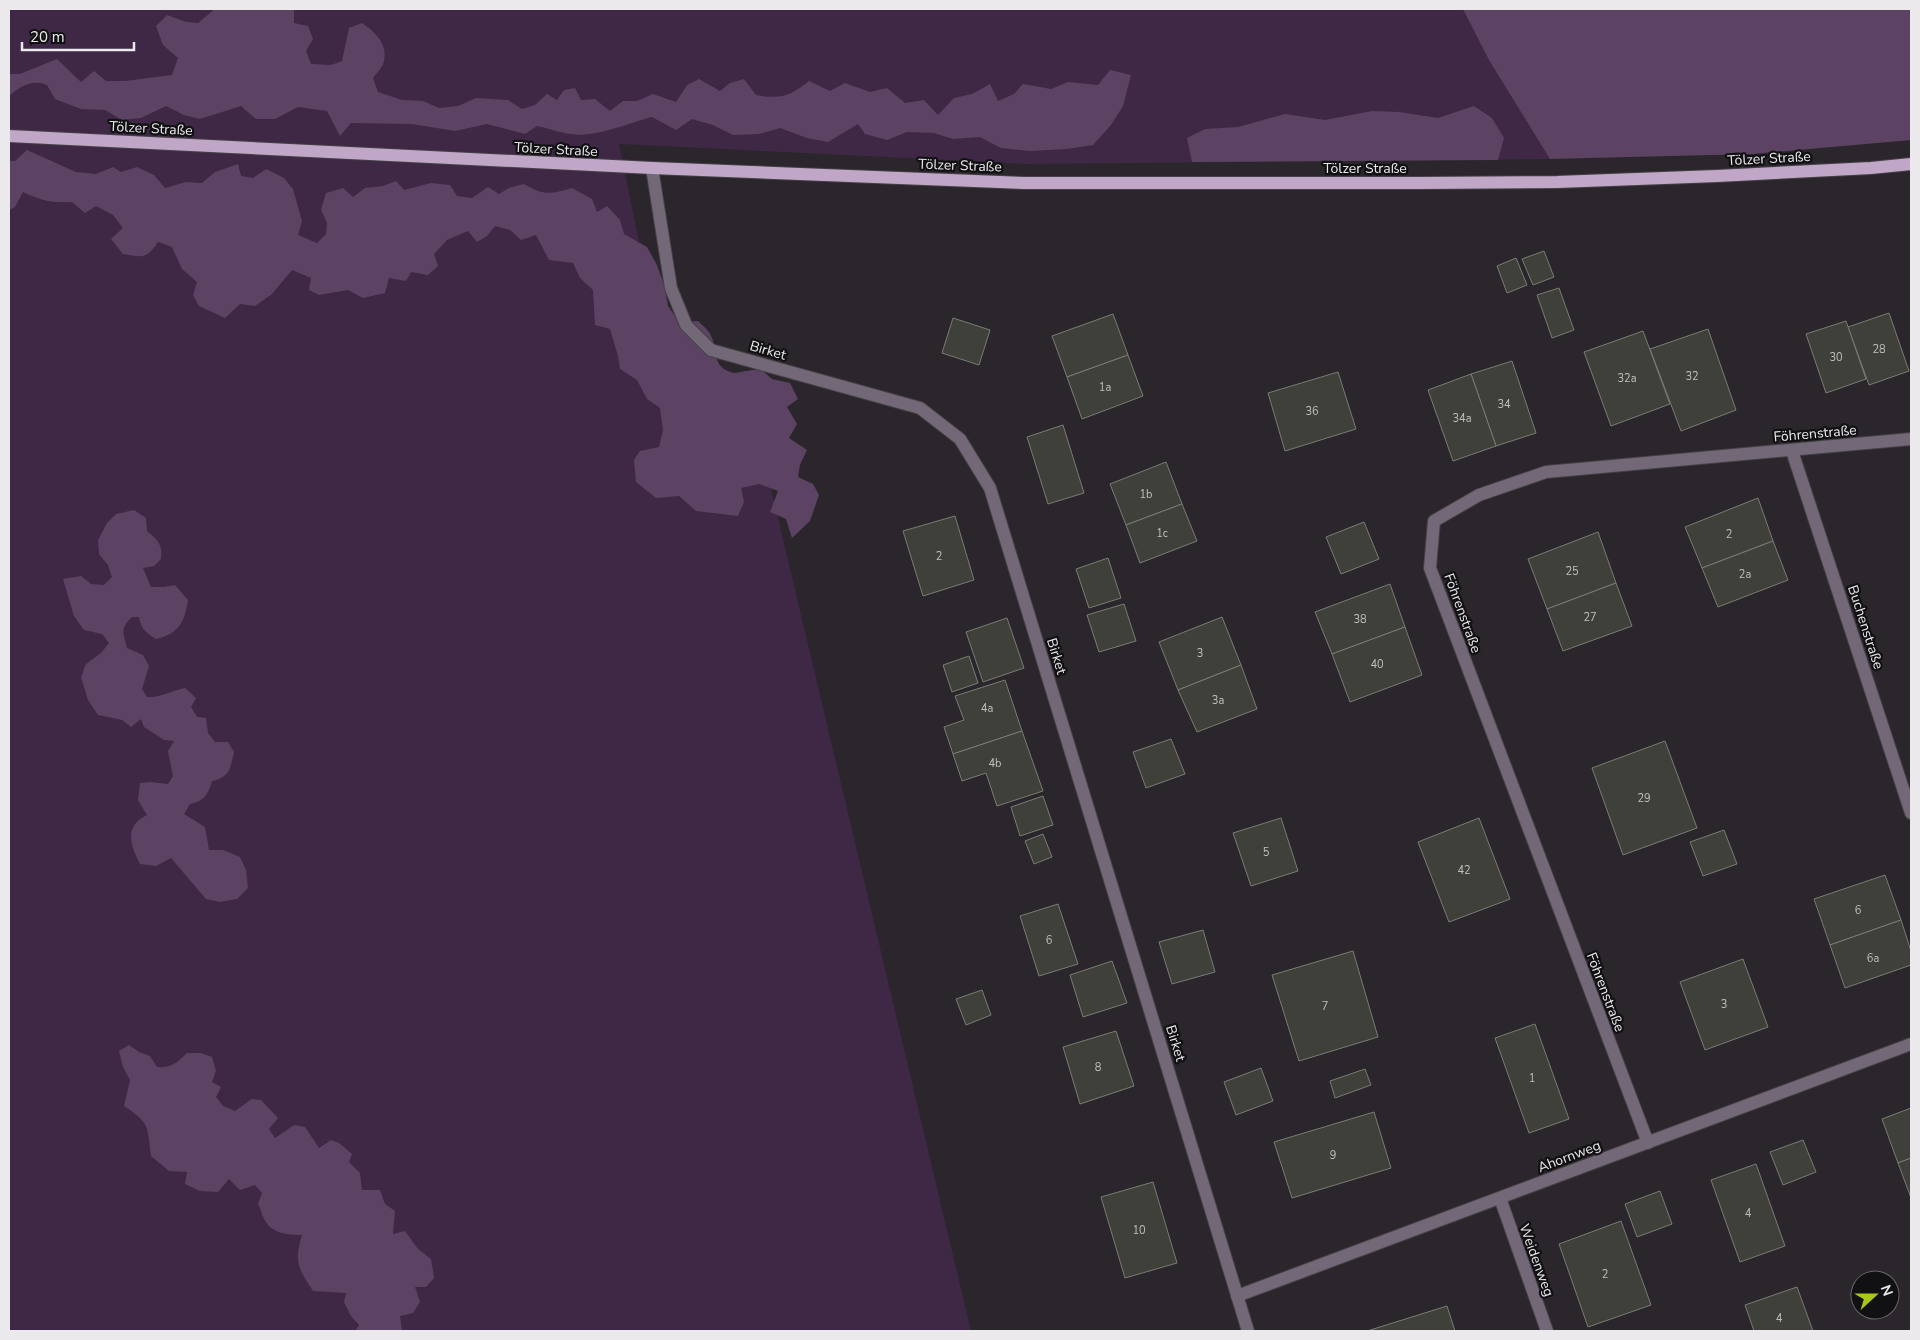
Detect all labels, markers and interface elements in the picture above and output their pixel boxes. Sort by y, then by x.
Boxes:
scale bar [22,20,135,52]
text: 20 m [30,27,65,47]
street label: Tölzer Straße [109,117,193,140]
street label: Tölzer Straße [514,138,598,161]
street label: Tölzer Straße [1727,147,1811,170]
street label: Tölzer Straße [918,155,1002,176]
street label: Tölzer Straße [1323,159,1407,178]
street label: Birket [748,336,788,365]
house number: 28 [1872,342,1886,357]
house number: 30 [1829,350,1843,365]
house number: 32 [1685,369,1699,384]
house number: 32a [1617,371,1637,386]
house number: 1a [1099,380,1111,395]
house number: 34 [1497,397,1511,412]
house number: 36 [1305,404,1319,419]
house number: 34a [1452,411,1472,426]
street label: Föhrenstraße [1773,420,1857,447]
house number: 1b [1139,487,1153,502]
house number: 1c [1156,526,1168,541]
house number: 2 [1726,527,1732,542]
house number: 2 [936,549,942,564]
house number: 25 [1565,564,1579,579]
house number: 2a [1739,567,1751,582]
street label: Föhrenstraße [1439,571,1486,656]
street label: Buchenstraße [1843,583,1888,672]
house number: 27 [1583,610,1597,625]
house number: 38 [1353,612,1367,627]
street label: Birket [1042,636,1071,677]
house number: 3 [1197,646,1203,661]
house number: 40 [1370,657,1384,672]
house number: 3a [1212,693,1224,708]
house number: 4a [981,701,993,716]
house number: 4b [988,756,1002,771]
house number: 29 [1637,791,1651,806]
house number: 5 [1263,845,1270,860]
house number: 42 [1457,863,1471,878]
house number: 6 [1855,903,1862,918]
house number: 6 [1046,933,1053,948]
street label: Föhrenstraße [1582,950,1629,1035]
house number: 6a [1867,951,1879,966]
house number: 3 [1721,997,1727,1012]
house number: 7 [1322,999,1328,1014]
street label: Birket [1161,1023,1190,1064]
house number: 8 [1095,1060,1102,1075]
house number: 1 [1529,1071,1535,1086]
street label: Ahornweg [1535,1136,1603,1177]
house number: 9 [1330,1148,1336,1163]
house number: 4 [1745,1206,1752,1221]
street label: Weidenweg [1515,1221,1558,1299]
house number: 10 [1132,1223,1146,1238]
house number: 2 [1602,1267,1608,1282]
north arrow [1850,1270,1900,1320]
text: N [1876,1282,1897,1299]
house number: 4 [1776,1311,1783,1326]

